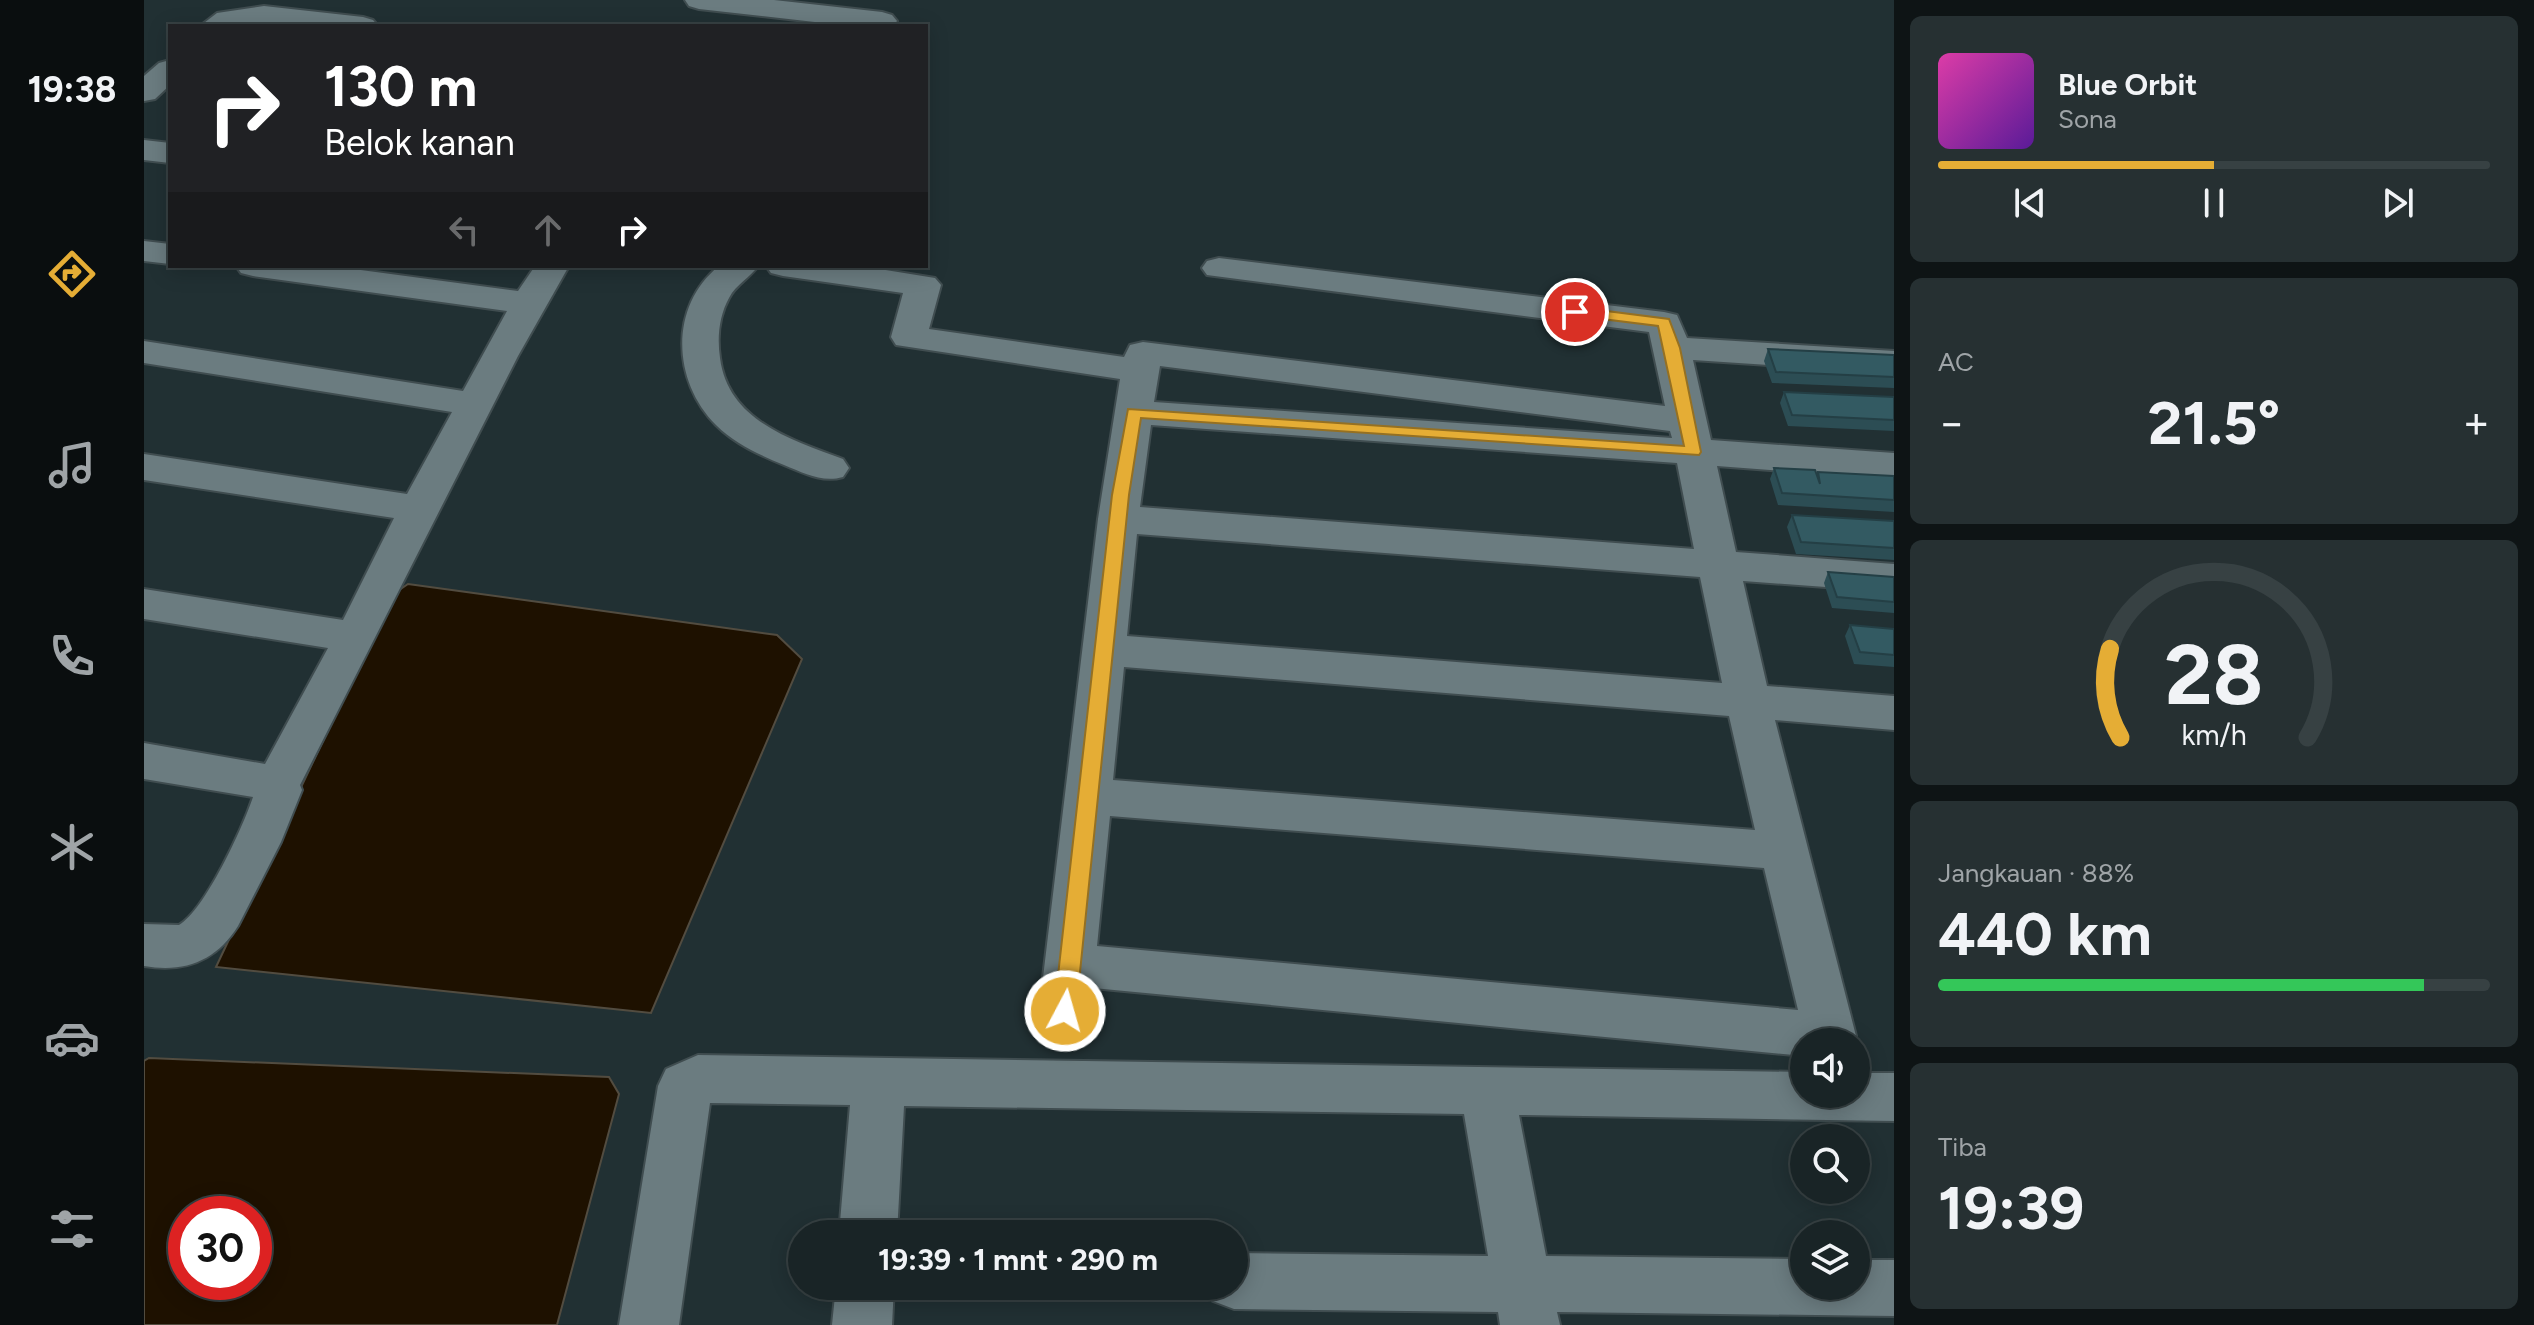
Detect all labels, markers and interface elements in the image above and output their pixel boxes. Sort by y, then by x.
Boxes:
text: 130 m [324,53,477,120]
icon: right [192,56,296,160]
text: Blue Orbit [2058,66,2197,103]
text: 19:38 [28,68,116,111]
text: Sona [2058,103,2117,135]
text: Belok kanan [324,121,515,164]
icon: previous [2008,181,2052,225]
icon: pause [2192,181,2236,225]
icon: next [2376,181,2420,225]
icon: left [442,208,486,252]
icon: ahead [526,208,570,252]
icon: right [610,208,654,252]
icon: directions [44,246,100,302]
pin [1541,278,1609,346]
icon: arrive [1553,290,1597,334]
text: AC [1938,346,1974,378]
text: 21.5° [2148,387,2280,459]
text: − [1938,396,1965,449]
text: + [2463,396,2490,449]
icon: music [44,437,100,493]
text: 28 [2164,625,2264,725]
icon: phone [44,628,100,684]
text: km/h [2181,719,2247,753]
icon: climate [44,819,100,875]
text: Jangkauan · 88% [1938,857,2134,889]
text: 440 km [1938,898,2152,970]
position arrow [1023,969,1107,1053]
icon: car [44,1010,100,1066]
map controls [1790,1028,1870,1300]
button: sound [1790,1028,1870,1108]
button: search [1790,1124,1870,1204]
text: Tiba [1938,1131,1987,1163]
text: 19:39 [1938,1172,2084,1244]
speed limit sign: 30 [168,1196,272,1300]
icon: filters [44,1201,100,1257]
button: layers [1790,1220,1870,1300]
text: 19:39 · 1 mnt · 290 m [878,1241,1158,1278]

